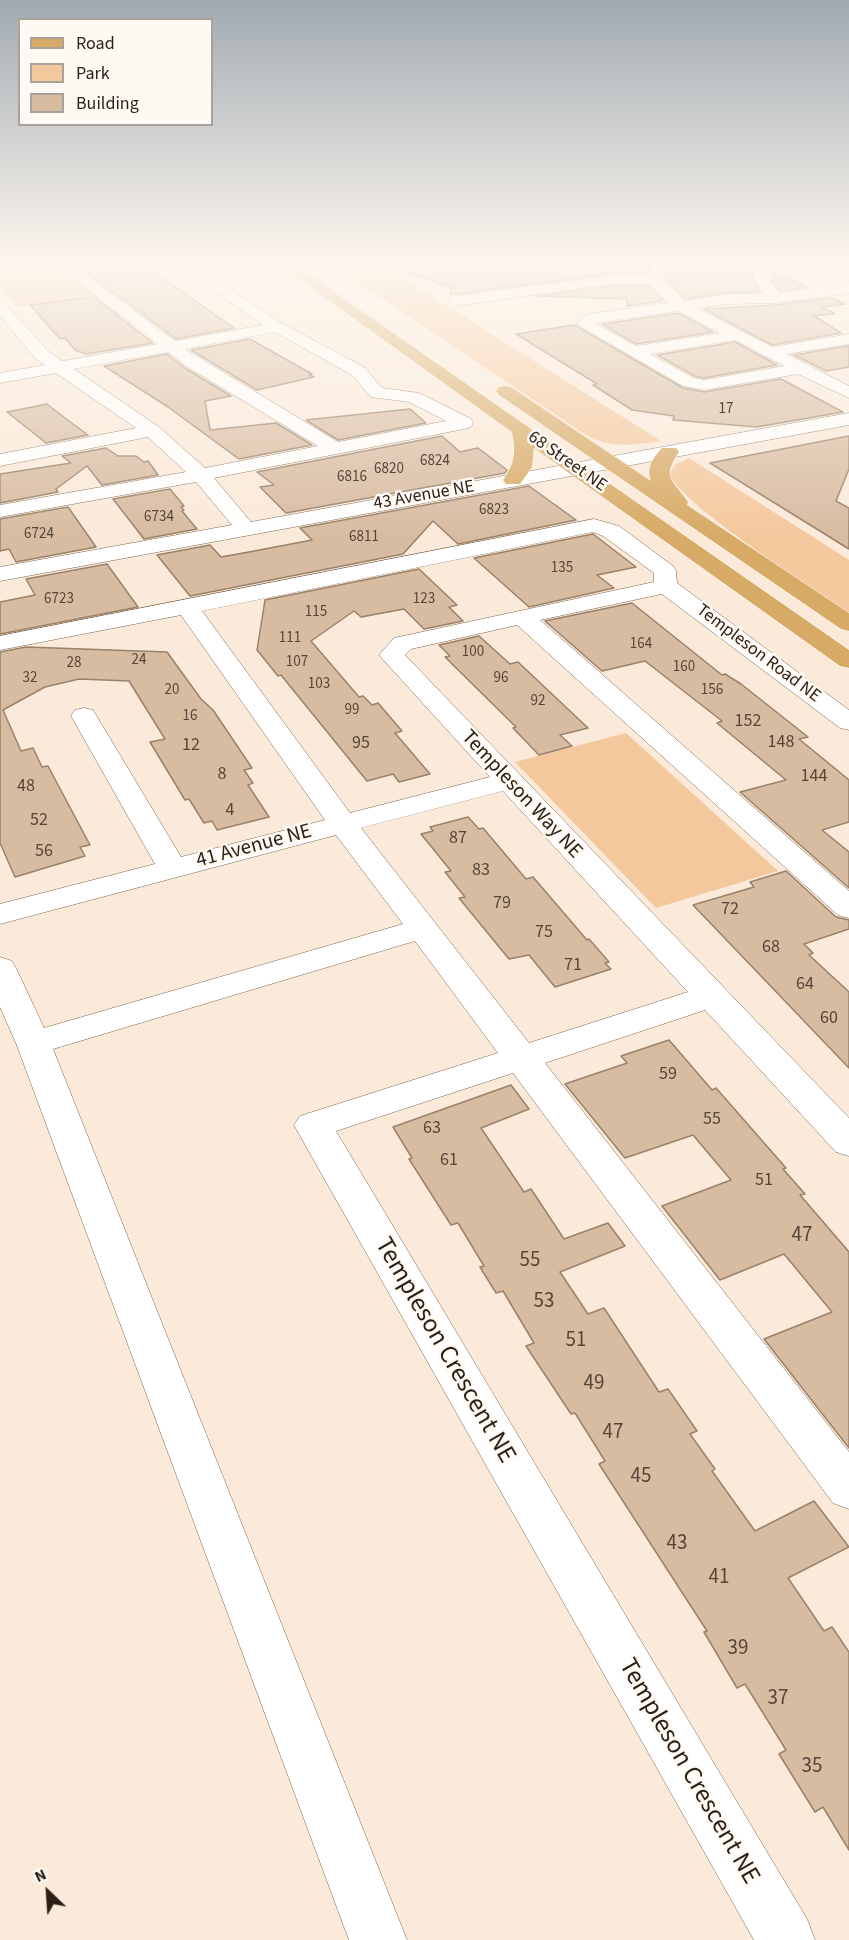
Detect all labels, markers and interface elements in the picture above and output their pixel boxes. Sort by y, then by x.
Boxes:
legend [18,18,213,126]
text: Road [76,31,115,56]
text: Park [76,61,110,86]
text: Building [76,91,139,116]
house number: 17 [719,401,733,419]
street label: 68 Street NE [523,427,611,497]
house number: 6824 [420,453,450,471]
house number: 6820 [374,461,404,479]
house number: 6816 [337,469,367,487]
street label: 43 Avenue NE [372,477,476,515]
house number: 6823 [479,502,509,520]
house number: 6734 [144,509,174,527]
house number: 6724 [24,526,54,544]
house number: 6811 [349,529,379,547]
house number: 135 [551,560,573,578]
house number: 6723 [44,591,74,609]
house number: 123 [413,591,435,609]
street label: Templeson Road NE [692,600,824,708]
house number: 115 [305,604,327,622]
house number: 111 [279,630,301,648]
house number: 164 [630,636,652,654]
house number: 100 [462,644,484,662]
house number: 24 [132,652,146,670]
house number: 107 [286,654,308,672]
house number: 28 [67,655,81,673]
house number: 160 [673,659,695,677]
house number: 32 [23,670,37,688]
house number: 96 [494,670,508,688]
house number: 103 [308,676,330,694]
house number: 20 [165,682,179,700]
house number: 156 [701,682,723,700]
house number: 92 [531,693,545,711]
house number: 99 [345,702,359,720]
house number: 16 [183,708,197,726]
house number: 152 [735,711,761,733]
street label: Templeson Way NE [455,726,587,864]
house number: 148 [768,732,794,754]
house number: 95 [352,733,370,755]
house number: 12 [182,735,200,757]
house number: 8 [218,764,226,786]
house number: 144 [801,766,827,788]
house number: 48 [17,776,35,798]
house number: 4 [226,800,234,822]
house number: 52 [30,810,48,832]
street label: 41 Avenue NE [193,819,315,875]
house number: 87 [449,828,467,850]
house number: 56 [35,841,53,863]
house number: 83 [472,860,490,882]
house number: 79 [493,893,511,915]
house number: 72 [721,899,739,921]
house number: 75 [535,922,553,944]
house number: 68 [762,937,780,959]
house number: 71 [564,955,582,977]
house number: 64 [796,974,814,996]
house number: 60 [820,1008,838,1030]
house number: 59 [659,1064,677,1086]
house number: 55 [703,1109,721,1131]
house number: 63 [423,1118,441,1140]
house number: 61 [440,1150,458,1172]
house number: 51 [755,1170,773,1192]
house number: 47 [792,1223,812,1249]
street label: Templeson Crescent NE [367,1233,521,1469]
house number: 55 [520,1248,540,1274]
house number: 53 [534,1289,554,1315]
house number: 51 [566,1328,586,1354]
house number: 49 [584,1371,604,1397]
house number: 47 [603,1420,623,1446]
house number: 45 [631,1464,651,1490]
house number: 43 [667,1531,687,1557]
house number: 41 [709,1565,729,1591]
house number: 39 [728,1636,748,1662]
street label: Templeson Crescent NE [611,1654,765,1890]
house number: 37 [768,1686,788,1712]
house number: 35 [802,1754,822,1780]
north arrow [18,1862,78,1922]
text: N [31,1863,50,1888]

